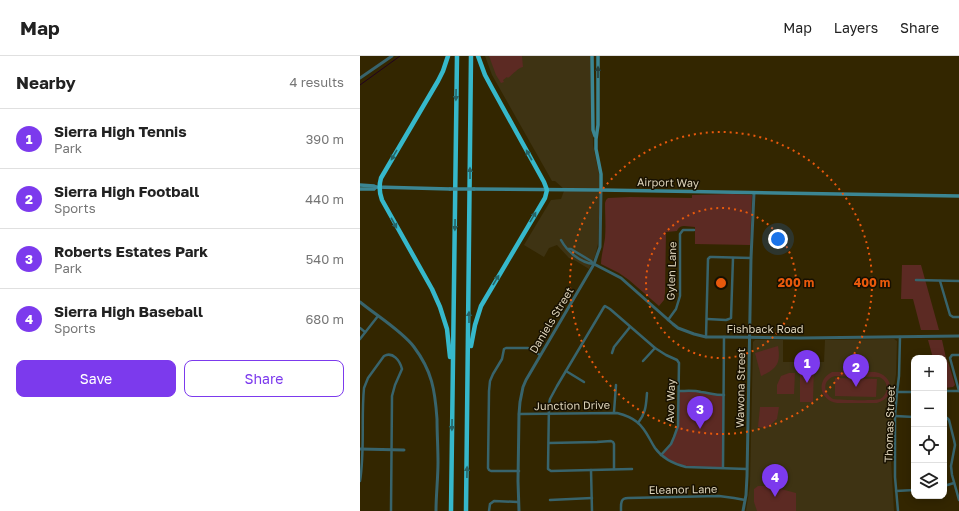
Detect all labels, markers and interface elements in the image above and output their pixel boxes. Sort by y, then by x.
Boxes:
text: Map [20,16,60,39]
text: Map [783,19,812,36]
text: Layers [834,19,878,36]
text: Share [900,19,939,36]
one-way arrow [595,65,601,78]
text: Nearby [16,72,76,93]
text: 4 results [290,74,344,90]
one-way arrow [453,89,459,102]
text: Sierra High Tennis [54,122,187,140]
text: 1 [26,131,32,147]
text: 390 m [306,131,344,147]
text: Park [54,140,82,156]
one-way arrow [391,149,398,161]
one-way arrow [526,149,533,161]
one-way arrow [467,166,473,179]
street label: Airport Way [637,175,699,189]
text: Sierra High Football [54,182,199,200]
text: 2 [25,191,33,207]
text: 440 m [305,191,344,207]
text: Sports [54,200,96,216]
one-way arrow [530,211,537,223]
one-way arrow [391,217,398,229]
one-way arrow [451,219,458,231]
your location [768,229,788,249]
street label: Gylen Lane [663,241,679,301]
text: Roberts Estates Park [54,242,208,260]
text: 3 [25,251,33,267]
text: 540 m [306,251,344,267]
text: Park [54,260,82,276]
one-way arrow [492,274,499,286]
text: 200 m [778,275,814,290]
text: 400 m [854,275,890,290]
centre of rings [714,276,728,290]
street label: Daniels Street [526,285,576,355]
text: Sierra High Baseball [54,302,203,320]
text: 4 [25,311,33,327]
text: 680 m [305,311,344,327]
one-way arrow [465,311,472,323]
text: Sports [54,320,96,336]
street label: Fishback Road [727,322,803,335]
street label: Wawona Street [733,348,747,428]
pin: 1 [794,350,820,383]
pin: 2 [843,354,869,387]
map controls [911,355,947,499]
button: + [911,355,947,391]
button: Save [16,360,176,397]
button: Share [184,360,344,397]
street label: Avo Way [663,379,677,423]
street label: Thomas Street [881,385,897,463]
button: − [911,391,947,427]
pin: 3 [687,396,713,429]
street label: Junction Drive [534,398,610,412]
one-way arrow [449,419,455,432]
button: locate [911,427,947,463]
button: layers [911,463,947,499]
pin: 4 [762,464,788,497]
one-way arrow [464,465,470,478]
street label: Eleanor Lane [648,482,718,496]

